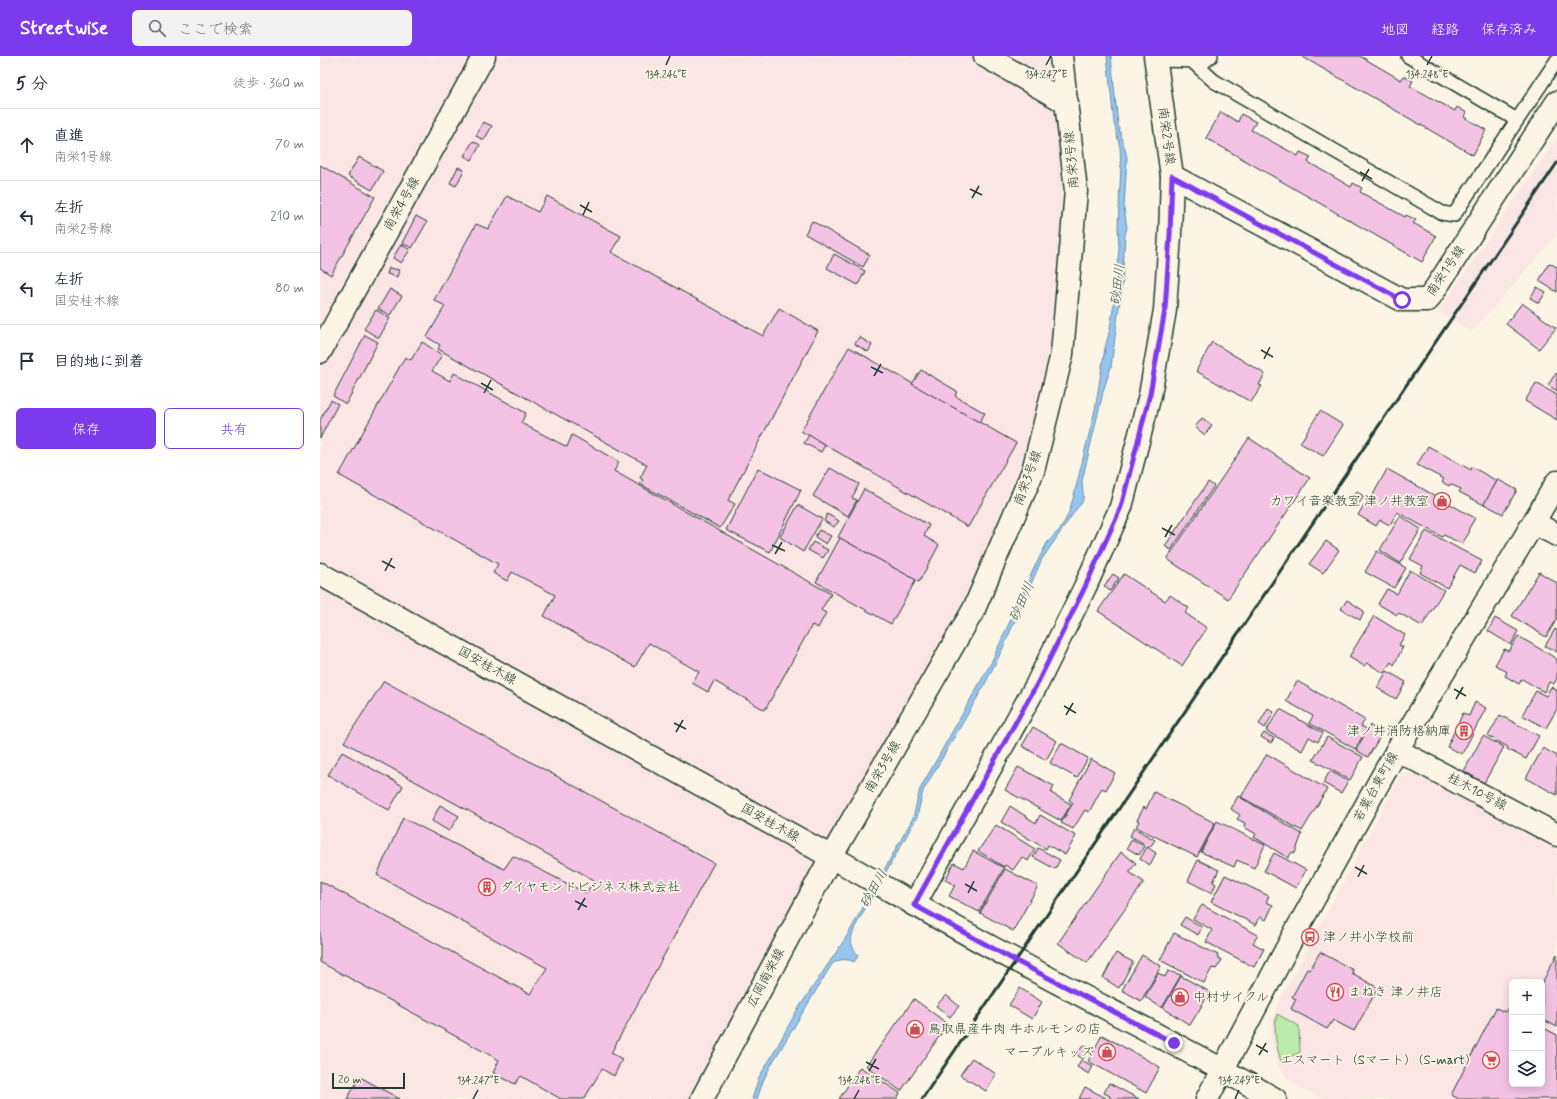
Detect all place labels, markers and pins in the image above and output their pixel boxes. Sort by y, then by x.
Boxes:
shop icon: カワイ音楽教室 津ノ井教室 [1432,491,1452,511]
place label: カワイ音楽教室 津ノ井教室 [1269,493,1429,510]
building icon: 津ノ井消防格納庫 [1454,721,1474,741]
place label: 津ノ井消防格納庫 [1347,723,1451,740]
building icon: ダイヤモンドビジネス株式会社 [477,877,497,897]
place label: ダイヤモンドビジネス株式会社 [500,879,680,896]
bus stop icon: 津ノ井小学校前 [1300,927,1320,947]
place label: 津ノ井小学校前 [1323,929,1414,946]
restaurant icon: まねき 津ノ井店 [1325,982,1345,1002]
place label: まねき 津ノ井店 [1348,984,1443,1001]
shop icon: 中村サイクル [1170,987,1190,1007]
place label: 中村サイクル [1193,989,1269,1006]
shop icon: 鳥取県産牛肉 牛ホルモンの店 [905,1019,925,1039]
place label: 鳥取県産牛肉 牛ホルモンの店 [928,1021,1101,1038]
shop icon: マーブルキッズ [1097,1042,1117,1062]
place label: マーブルキッズ [1004,1044,1094,1061]
supermarket icon: エスマート（Sマート）（S-mart） [1481,1050,1501,1070]
place label: エスマート（Sマート）（S-mart） [1280,1052,1478,1069]

